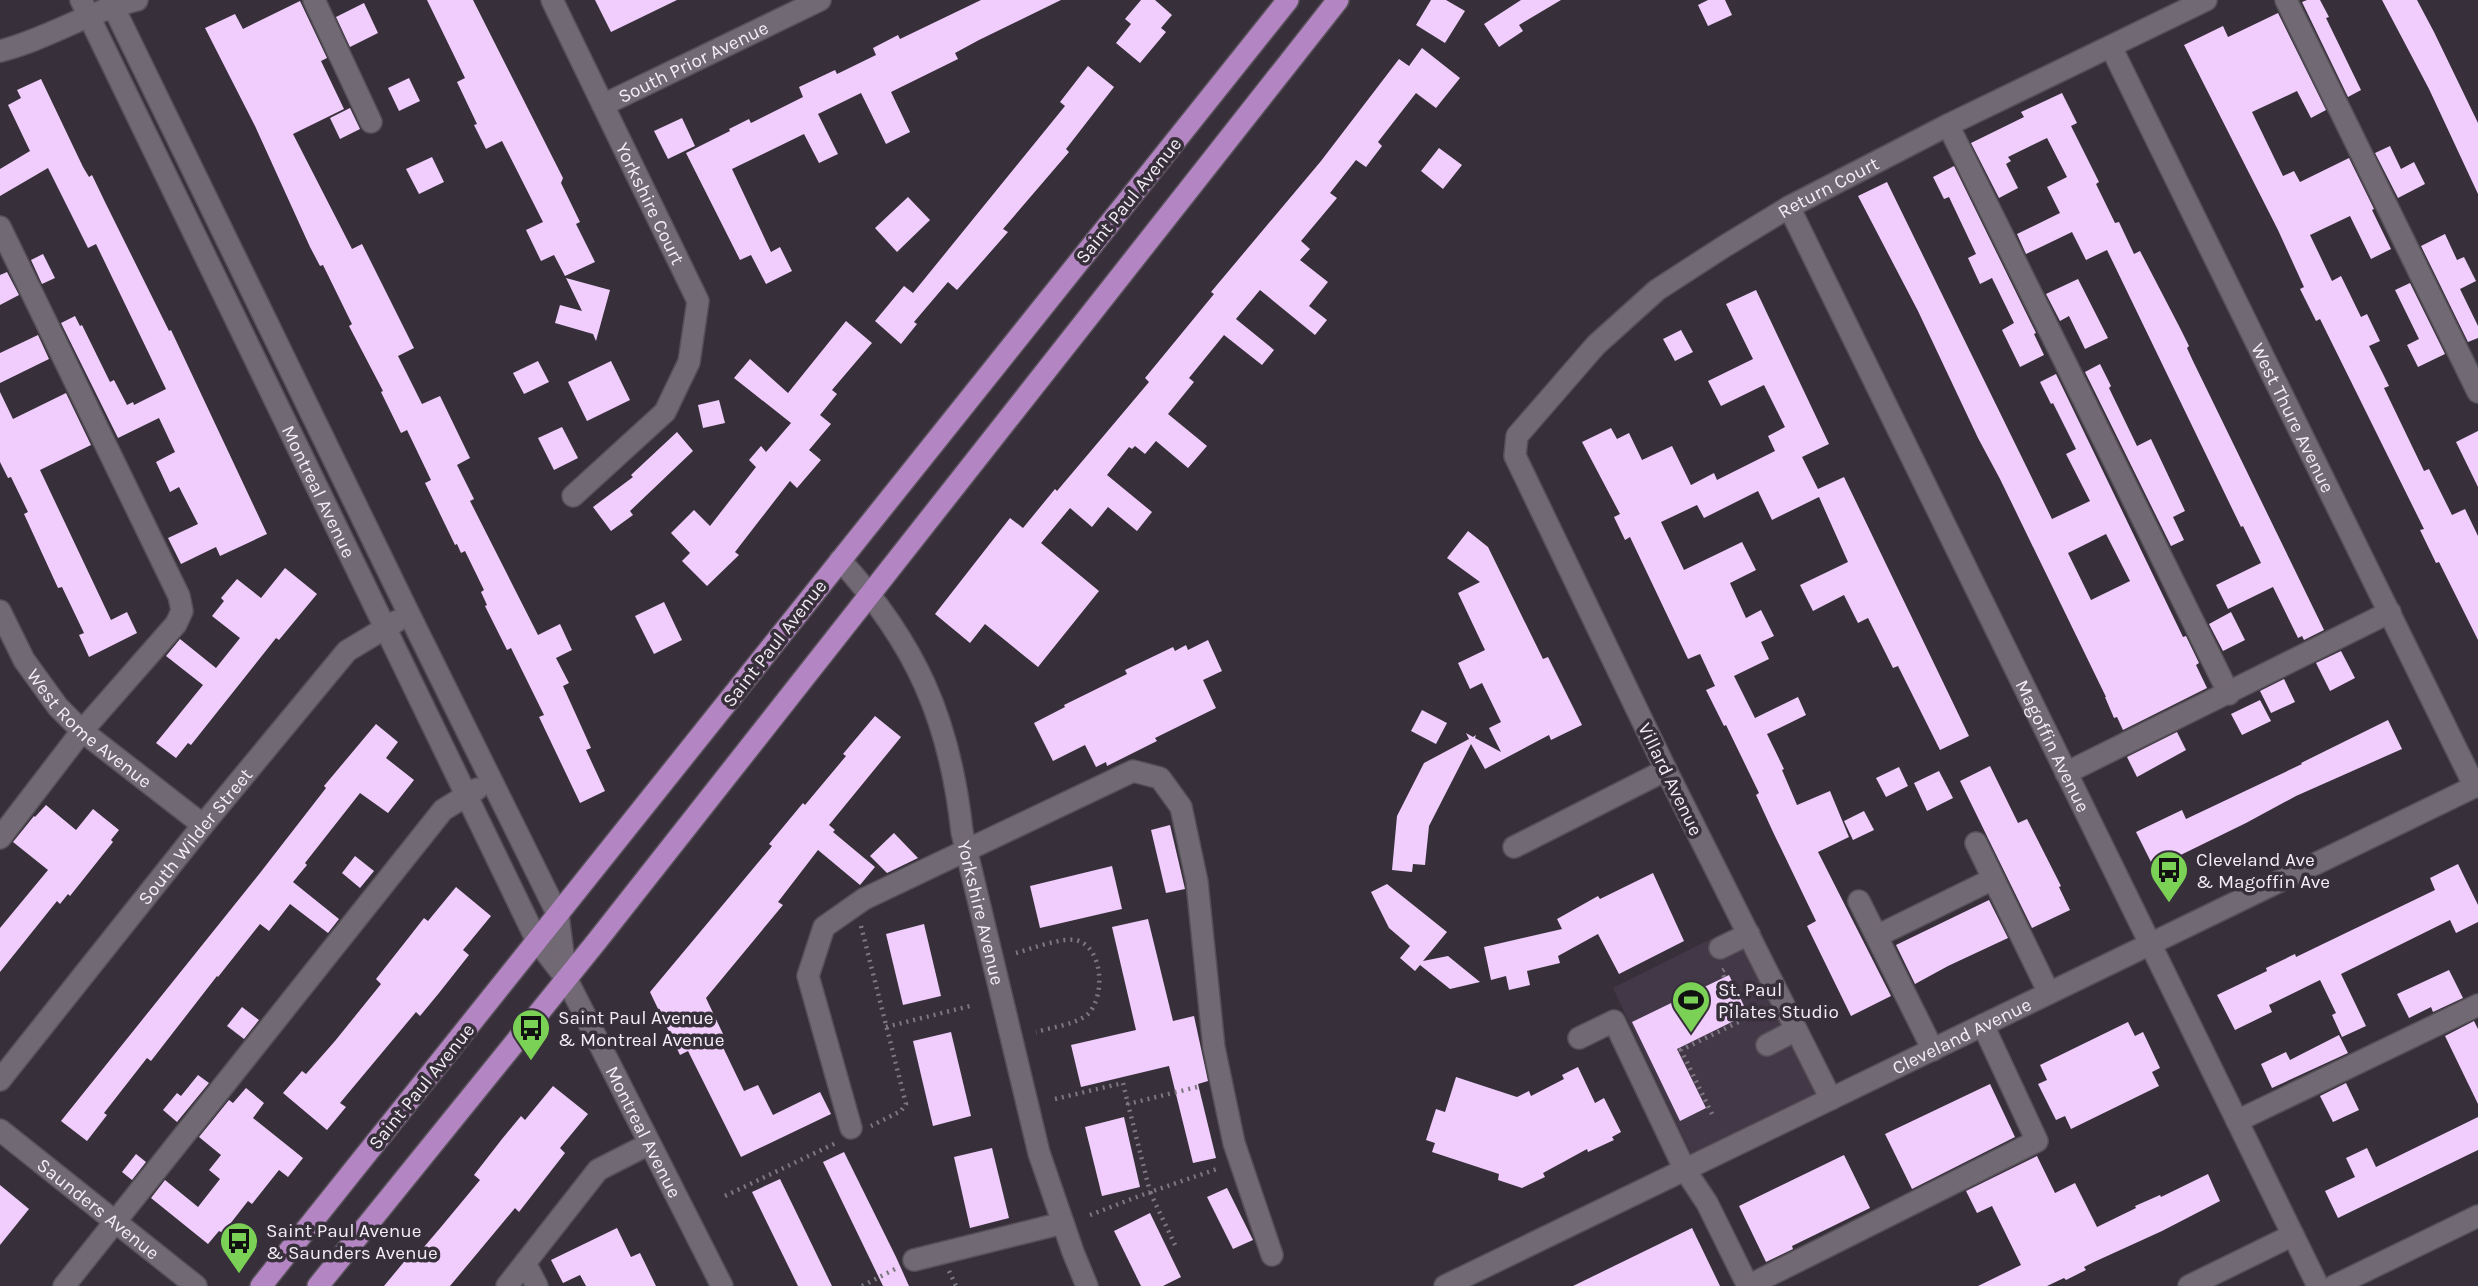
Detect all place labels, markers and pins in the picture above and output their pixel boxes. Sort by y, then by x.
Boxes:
bus stop icon: Cleveland Ave & Magoffin Ave [2148,849,2190,904]
place label: Cleveland Ave & Magoffin Ave [2196,849,2330,893]
sports icon: St. Paul Pilates Studio [1670,979,1712,1034]
place label: St. Paul Pilates Studio [1718,979,1839,1023]
bus stop icon: Saint Paul Avenue & Montreal Avenue [510,1007,552,1062]
place label: Saint Paul Avenue & Montreal Avenue [558,1007,724,1051]
bus stop icon: Saint Paul Avenue & Saunders Avenue [218,1220,260,1275]
place label: Saint Paul Avenue & Saunders Avenue [266,1220,438,1264]

